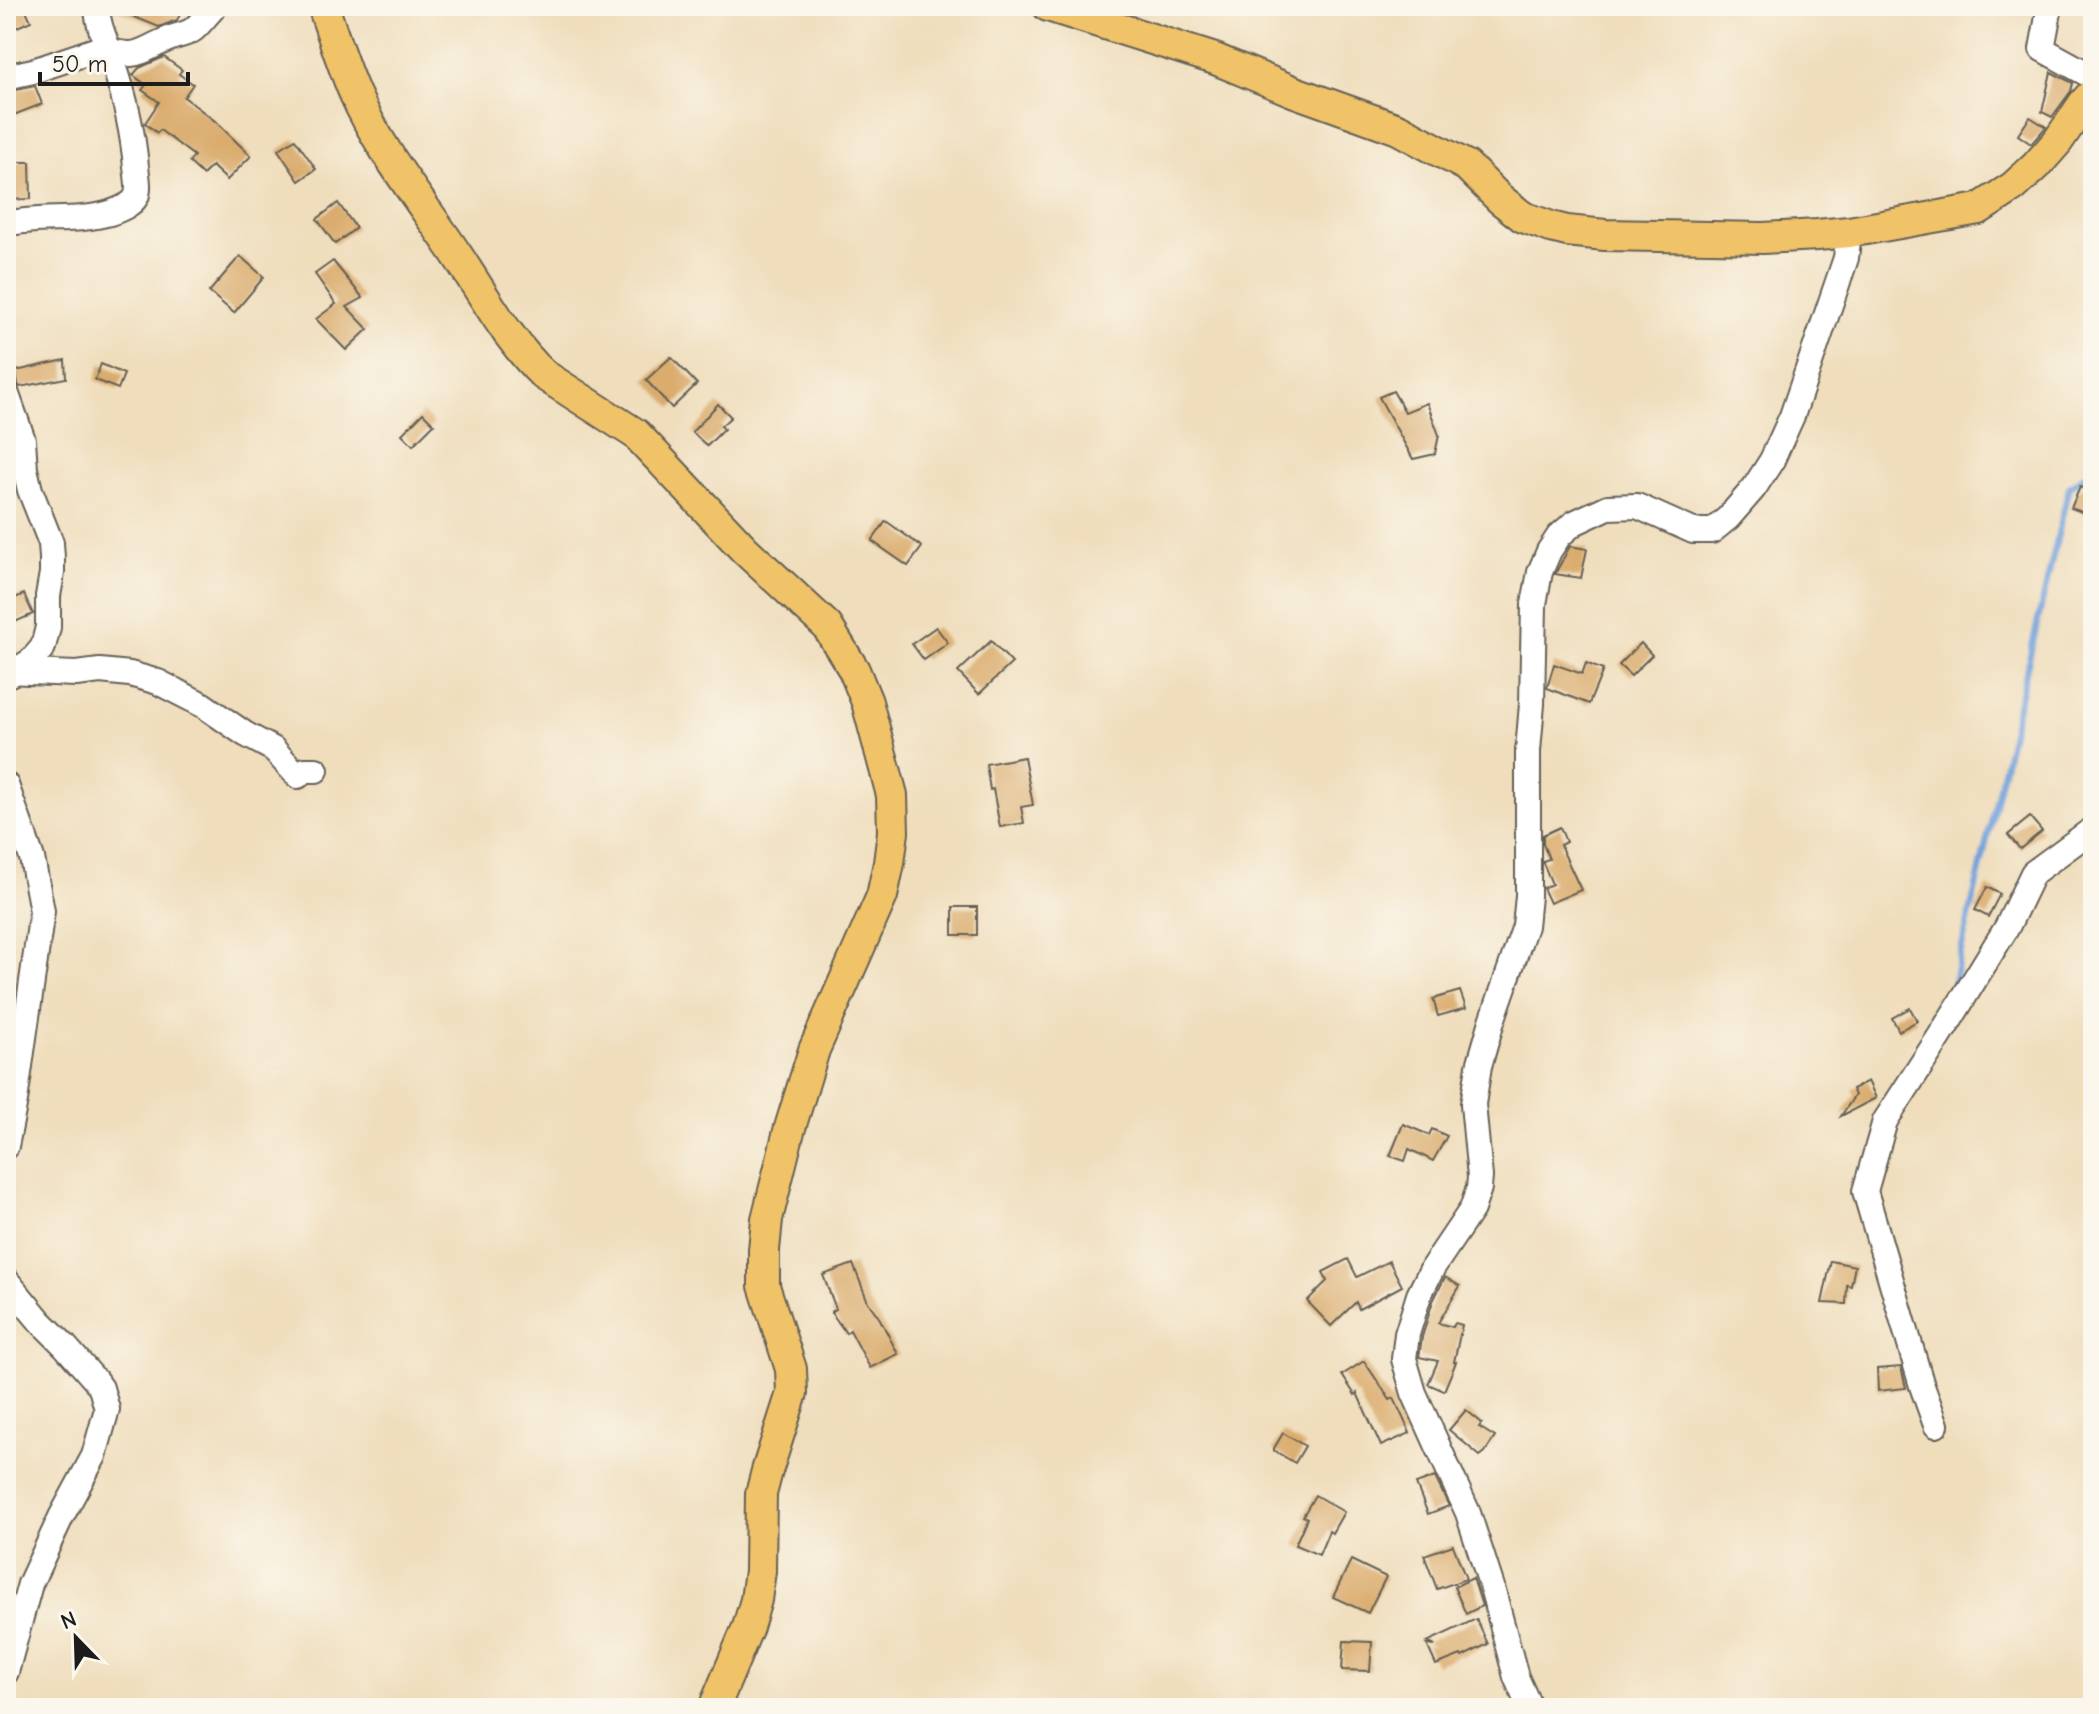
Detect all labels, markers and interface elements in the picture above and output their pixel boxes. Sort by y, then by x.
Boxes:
scale bar [40,36,188,86]
text: 50 m [52,50,108,78]
north arrow [36,1598,116,1678]
text: N [57,1606,80,1635]

